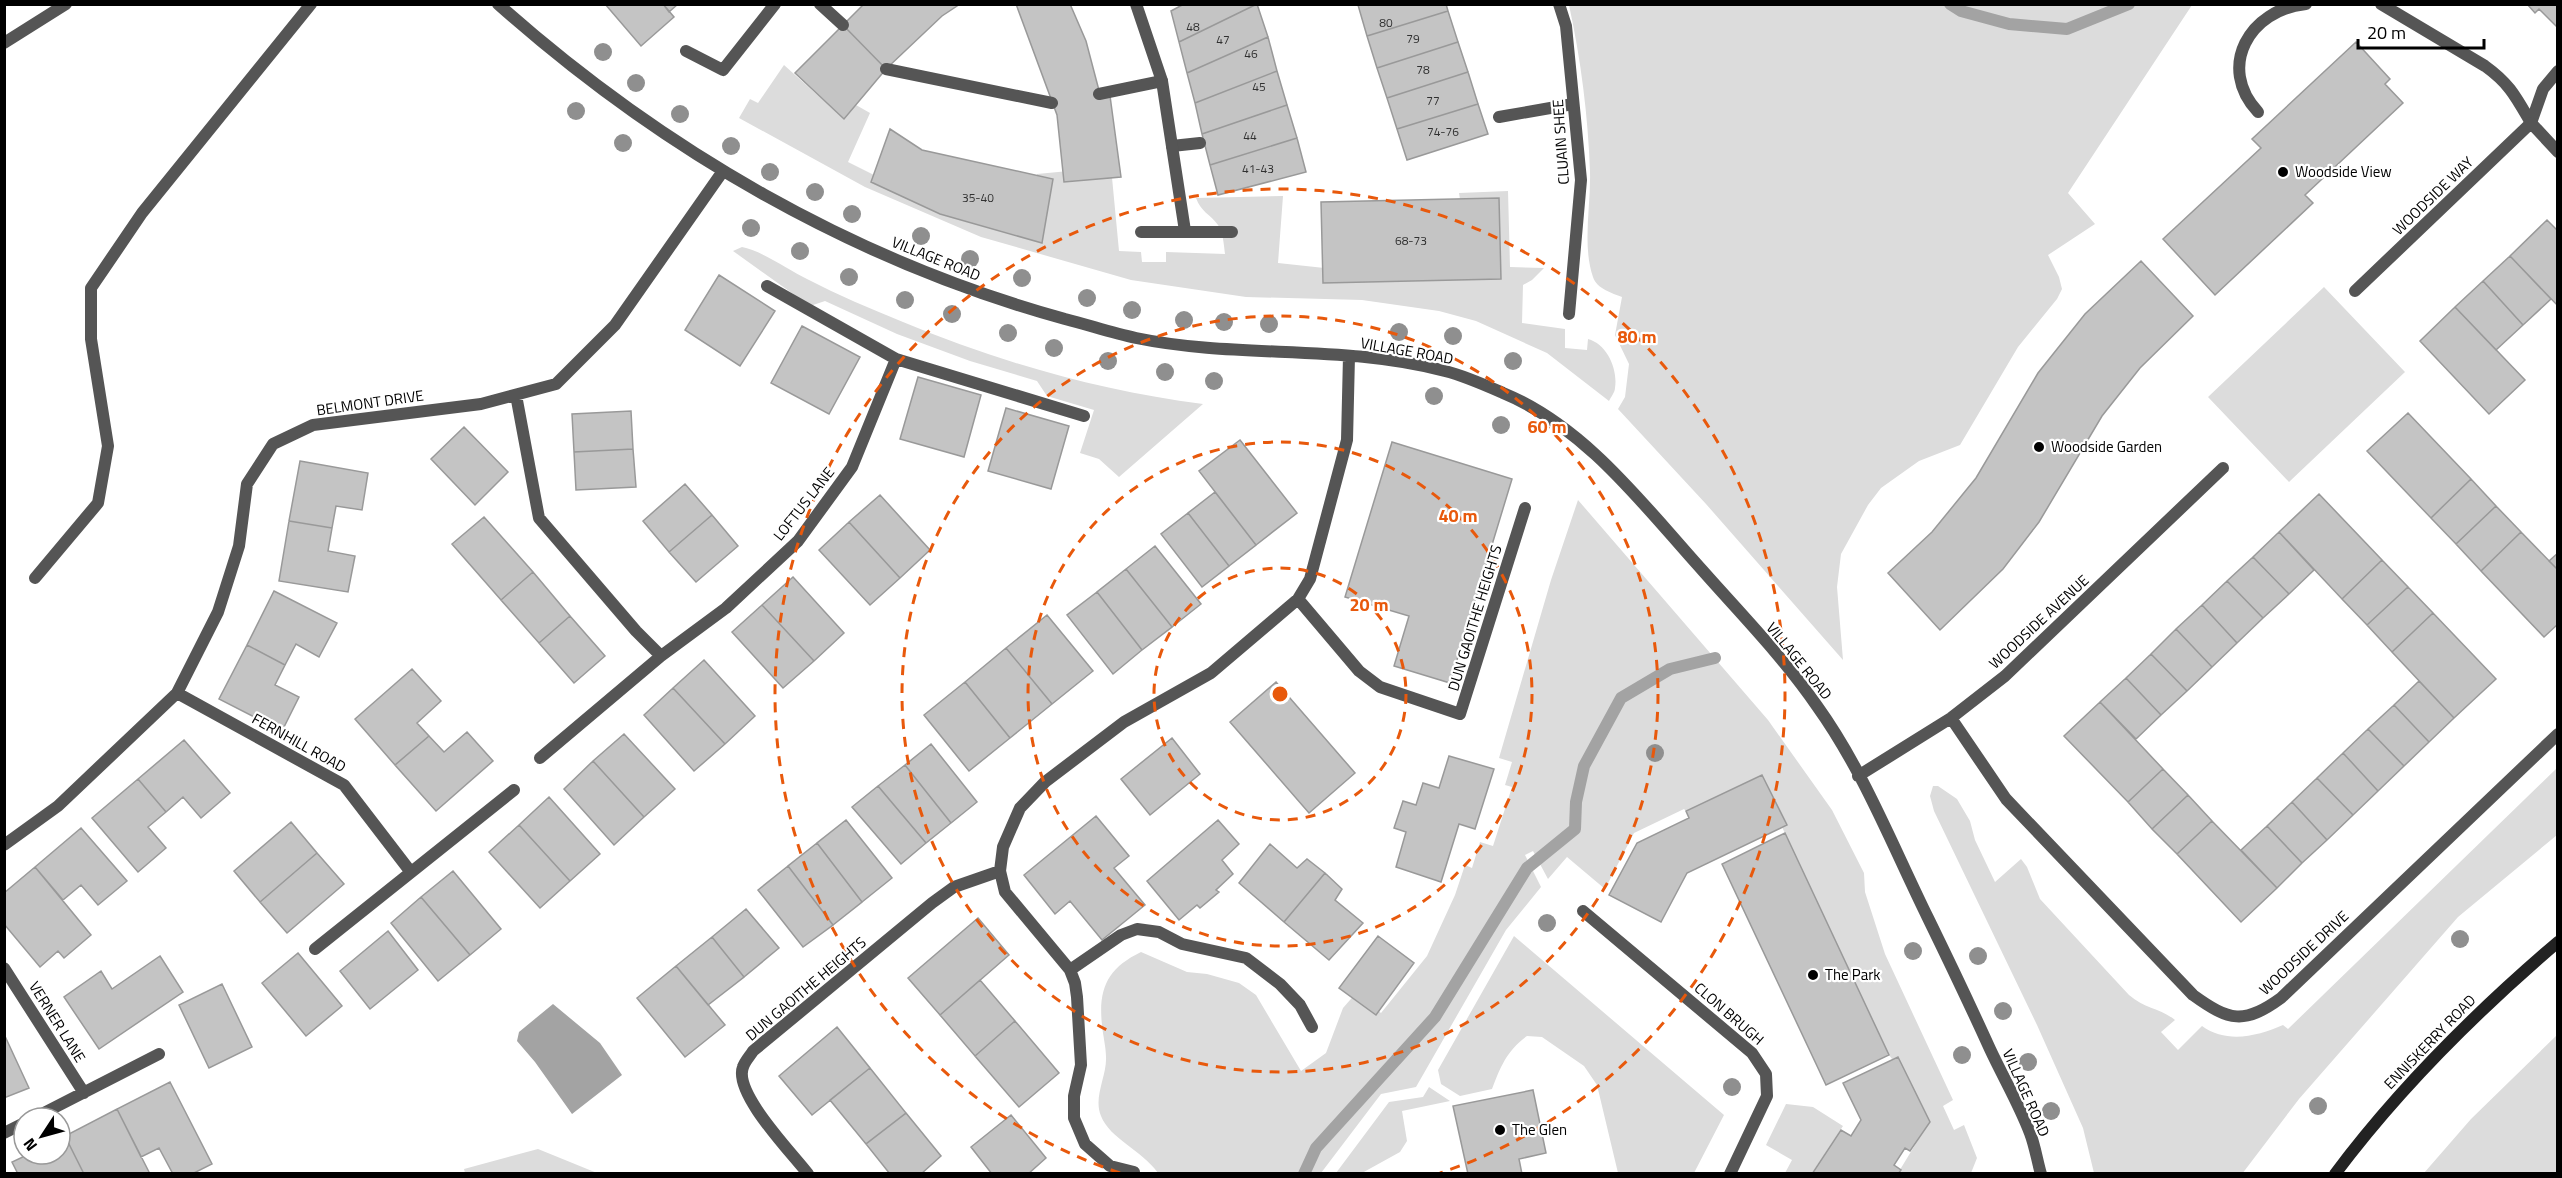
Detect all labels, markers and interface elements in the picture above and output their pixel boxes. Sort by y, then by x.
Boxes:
scale bar [2358,12,2484,50]
house number: 80 [1379,13,1393,32]
house number: 48 [1186,17,1200,36]
text: 20 m [2367,19,2406,46]
house number: 79 [1406,29,1420,48]
house number: 47 [1216,30,1230,49]
house number: 46 [1244,44,1258,63]
house number: 78 [1416,60,1430,79]
house number: 45 [1252,77,1266,96]
house number: 77 [1426,91,1440,110]
street label: CLUAIN SHEE [1546,99,1575,186]
house number: 74-76 [1427,122,1459,141]
house number: 44 [1243,126,1257,145]
street label: WOODSIDE WAY [2387,151,2478,240]
house number: 41-43 [1242,159,1274,178]
place label: Woodside View [2295,160,2392,183]
marker: Woodside View [2276,165,2290,179]
house number: 35-40 [962,188,994,207]
street label: VILLAGE ROAD [888,230,984,287]
house number: 68-73 [1395,231,1427,250]
text: 80 m [1617,323,1657,350]
street label: VILLAGE ROAD [1359,331,1455,370]
street label: BELMONT DRIVE [315,384,425,421]
text: 60 m [1527,413,1567,440]
place label: Woodside Garden [2051,435,2162,458]
marker: Woodside Garden [2032,440,2046,454]
street label: LOFTUS LANE [767,462,840,546]
text: 40 m [1438,502,1478,529]
street label: DUN GAOITHE HEIGHTS [1441,542,1508,694]
street label: WOODSIDE AVENUE [1983,569,2094,674]
text: 20 m [1349,591,1389,618]
street label: VILLAGE ROAD [1761,617,1838,704]
centre of rings [1270,684,1290,704]
street label: FERNHILL ROAD [248,707,351,778]
street label: WOODSIDE DRIVE [2254,905,2354,1000]
street label: DUN GAOITHE HEIGHTS [740,931,871,1046]
place label: The Park [1825,963,1881,986]
marker: The Park [1806,968,1820,982]
street label: VERNER LANE [23,977,92,1067]
street label: CLON BRUGH [1689,977,1769,1050]
street label: ENNISKERRY ROAD [2378,989,2481,1094]
street label: VILLAGE ROAD [1997,1045,2056,1140]
north arrow [12,1106,72,1166]
place label: The Glen [1512,1118,1567,1141]
marker: The Glen [1493,1123,1507,1137]
text: N [17,1133,43,1156]

